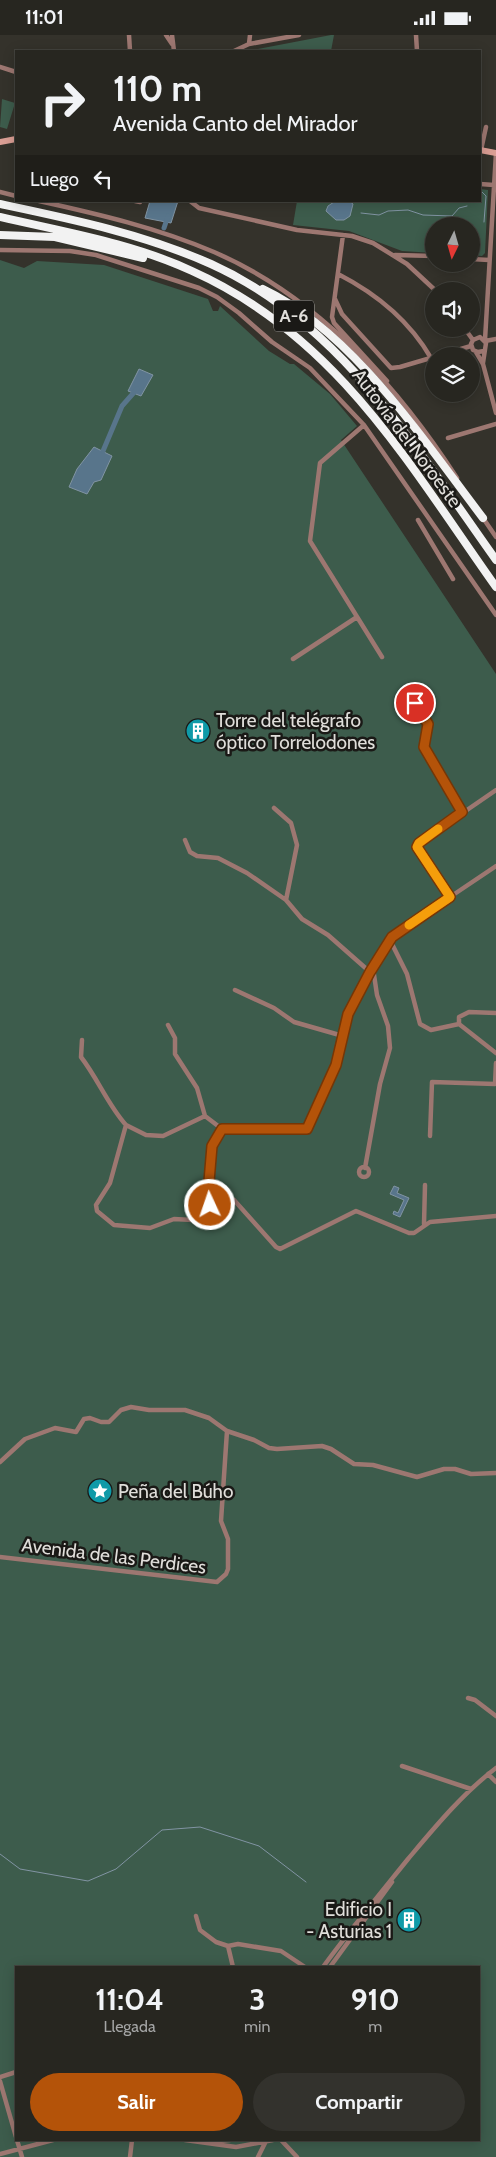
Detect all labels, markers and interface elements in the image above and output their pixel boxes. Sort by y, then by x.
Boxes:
text: 11:01 [25,6,64,29]
text: 110 m [113,67,202,110]
icon: right [30,70,95,135]
text: Avenida Canto del Mirador [113,110,358,137]
icon: left [89,165,117,193]
text: Luego [30,168,79,191]
north arrow [425,217,480,273]
map controls [425,217,480,402]
button: sound [425,282,480,337]
road number: A-6 [274,301,314,331]
button: layers [425,347,480,402]
street label: Autovía del Noroeste [347,364,467,512]
pin [394,682,436,724]
icon: arrive [401,689,429,717]
place label: Torre del telégrafo óptico Torrelodones [216,709,375,754]
building icon: Torre del telégrafo óptico Torrelodones [185,718,211,744]
position arrow [183,1178,235,1230]
place icon: Peña del Búho [87,1478,113,1504]
place label: Peña del Búho [118,1480,233,1503]
street label: Avenida de las Perdices [20,1533,208,1579]
place label: Edificio I - Asturias 1 [306,1898,392,1943]
building icon: Edificio I - Asturias 1 [396,1907,422,1933]
text: 11:04 [95,1981,164,2018]
text: 3 [249,1981,265,2018]
text: 910 [351,1981,400,2018]
text: Llegada [103,2017,156,2036]
text: min [244,2017,270,2036]
text: m [368,2017,382,2036]
button: Salir [30,2073,243,2131]
button: Compartir [253,2073,465,2131]

